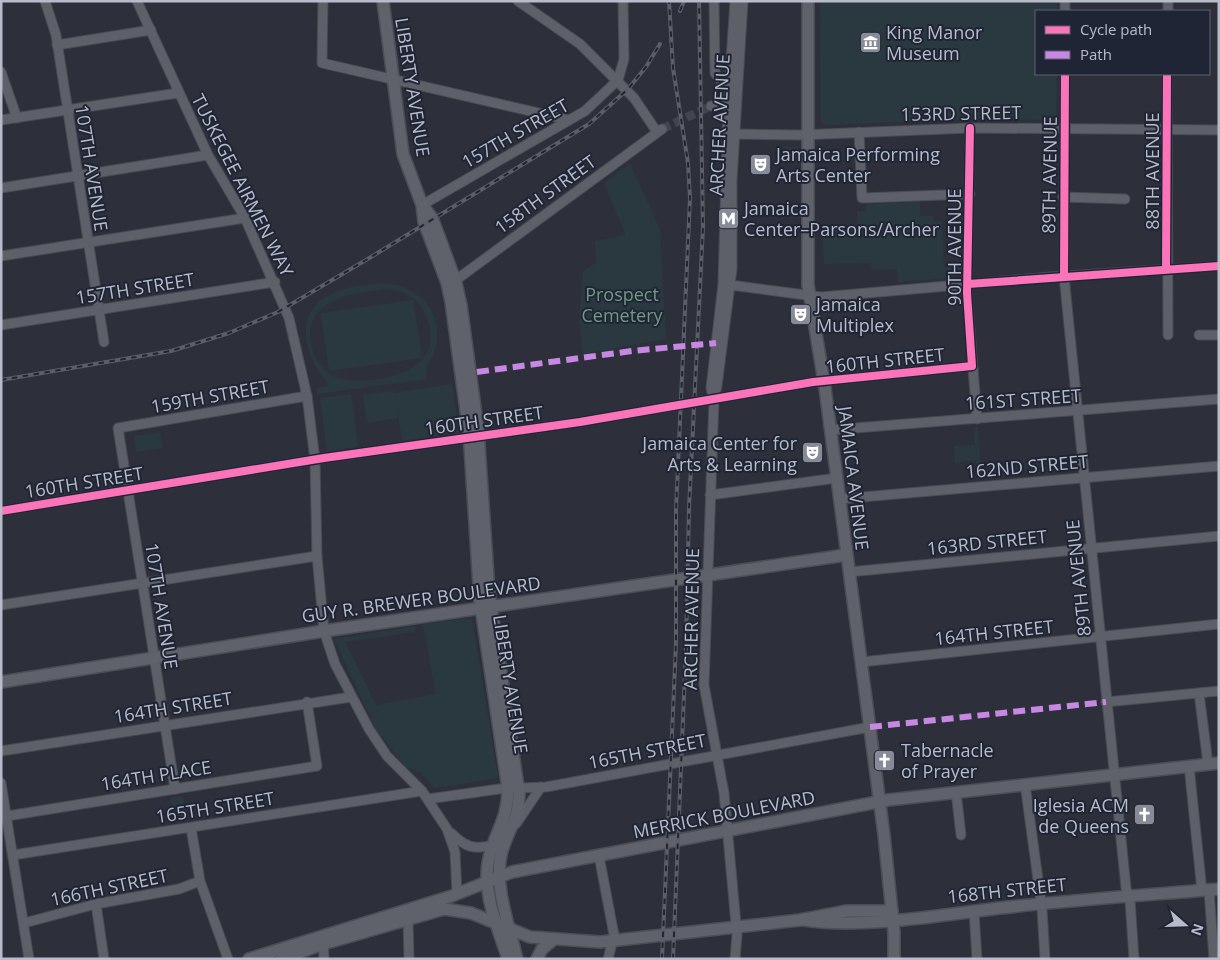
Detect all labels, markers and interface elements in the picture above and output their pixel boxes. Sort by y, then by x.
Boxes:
legend [1035,10,1210,75]
street label: LIBERTY AVENUE [390,16,436,158]
text: Cycle path [1080,19,1152,39]
place label: King Manor Museum [886,20,983,65]
museum icon: King Manor Museum [858,30,882,54]
text: Path [1080,44,1112,64]
street label: ARCHER AVENUE [703,54,735,196]
street label: TUSKEGEE AIRMEN WAY [187,90,300,281]
street label: 157TH STREET [457,93,573,173]
street label: 153RD STREET [901,100,1022,126]
street label: 107TH AVENUE [70,103,114,233]
street label: 88TH AVENUE [1140,112,1164,230]
street label: 89TH AVENUE [1036,116,1062,234]
place label: Jamaica Performing Arts Center [774,142,940,187]
street label: 158TH STREET [490,149,600,239]
theatre icon: Jamaica Performing Arts Center [748,152,772,176]
street label: 90TH AVENUE [942,188,966,306]
place label: Jamaica Center–Parsons/Archer [742,196,940,241]
metro station icon: Jamaica Center–Parsons/Archer [716,206,740,230]
street label: 157TH STREET [74,267,196,309]
park label: Prospect Cemetery [581,282,664,327]
place label: Jamaica Multiplex [814,292,894,337]
theatre icon: Jamaica Multiplex [788,302,812,326]
street label: 160TH STREET [824,342,946,378]
street label: 159TH STREET [149,374,271,418]
street label: 161ST STREET [964,383,1082,415]
street label: 160TH STREET [423,400,545,440]
street label: JAMAICA AVENUE [833,403,875,551]
place label: Jamaica Center for Arts & Learning [640,431,798,476]
theatre icon: Jamaica Center for Arts & Learning [801,441,825,465]
street label: 162ND STREET [965,449,1089,483]
street label: 160TH STREET [23,461,145,503]
street label: 89TH AVENUE [1060,518,1096,638]
street label: 163RD STREET [926,524,1048,560]
street label: 107TH AVENUE [140,541,184,671]
street label: ARCHER AVENUE [678,548,704,690]
street label: GUY R. BREWER BOULEVARD [300,570,542,628]
street label: LIBERTY AVENUE [488,613,534,755]
street label: 164TH STREET [933,614,1055,650]
street label: 164TH STREET [112,686,234,728]
street label: 165TH STREET [586,728,708,774]
place label: Tabernacle of Prayer [901,738,994,783]
church icon: Tabernacle of Prayer [873,748,897,772]
street label: 164TH PLACE [99,754,213,796]
street label: MERRICK BOULEVARD [631,785,817,843]
street label: 165TH STREET [154,786,276,828]
place label: Iglesia ACM de Queens [1033,793,1129,838]
church icon: Iglesia ACM de Queens [1133,803,1157,827]
street label: 166TH STREET [48,863,170,911]
street label: 168TH STREET [946,872,1068,908]
north arrow [1160,900,1210,950]
text: N [1187,921,1209,938]

